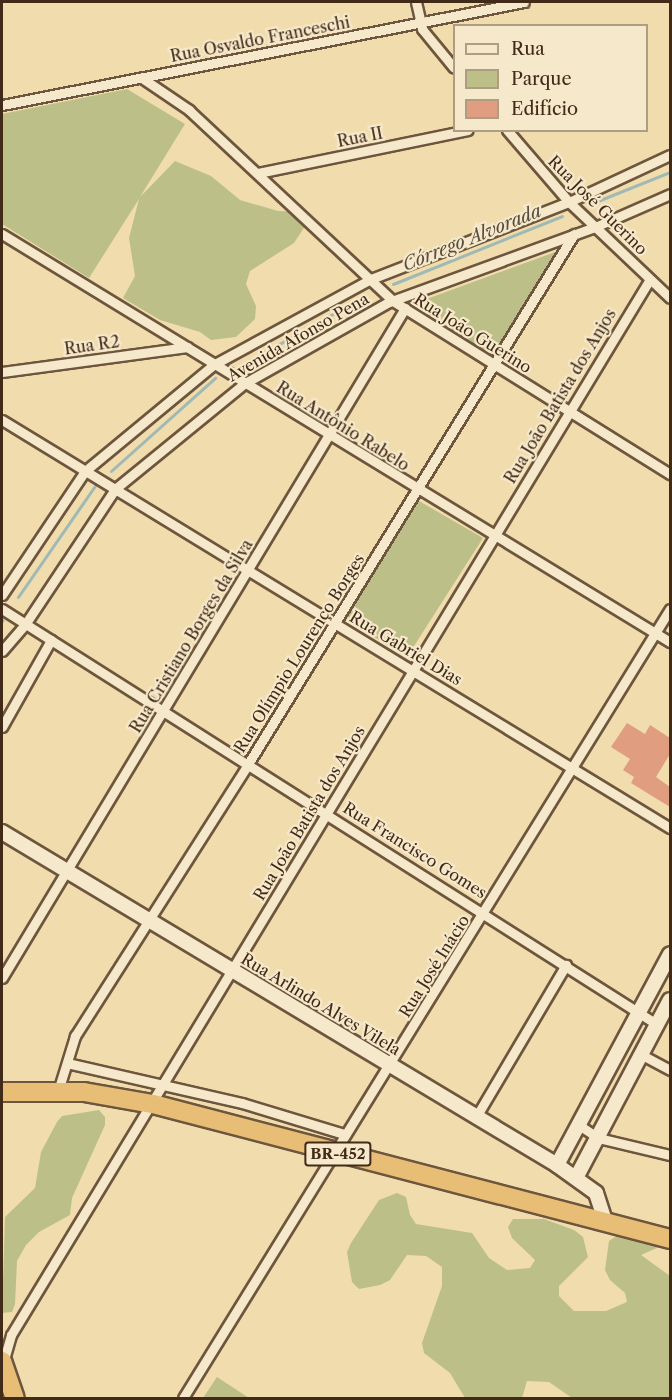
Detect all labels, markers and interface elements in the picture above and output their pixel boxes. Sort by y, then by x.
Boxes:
street label: Rua Osvaldo Franceschi [168,12,352,66]
legend [453,24,648,132]
text: Rua [511,38,545,60]
text: Parque [511,68,572,90]
text: Edifício [511,98,578,120]
street label: Rua II [335,123,385,151]
street label: Rua José Guerino [544,151,652,259]
water label: Córrego Alvorada [399,200,545,276]
street label: Avenida Afonso Pena [223,288,373,386]
street label: Rua João Guerino [411,289,535,377]
street label: Rua João Batista dos Anjos [500,305,620,487]
street label: Rua R2 [63,332,121,358]
street label: Rua Antônio Rabelo [273,377,413,475]
street label: Rua Cristiano Borges da Silva [125,536,257,736]
street label: Rua Olímpio Lourenço Borges [230,550,368,756]
street label: Rua Gabriel Dias [346,607,466,689]
street label: Rua João Batista dos Anjos [249,722,369,904]
street label: Rua Francisco Gomes [340,798,490,902]
street label: Rua José Inácio [395,911,473,1021]
street label: Rua Arlindo Alves Vilela [237,948,405,1060]
road number: BR-452 [304,1142,372,1166]

